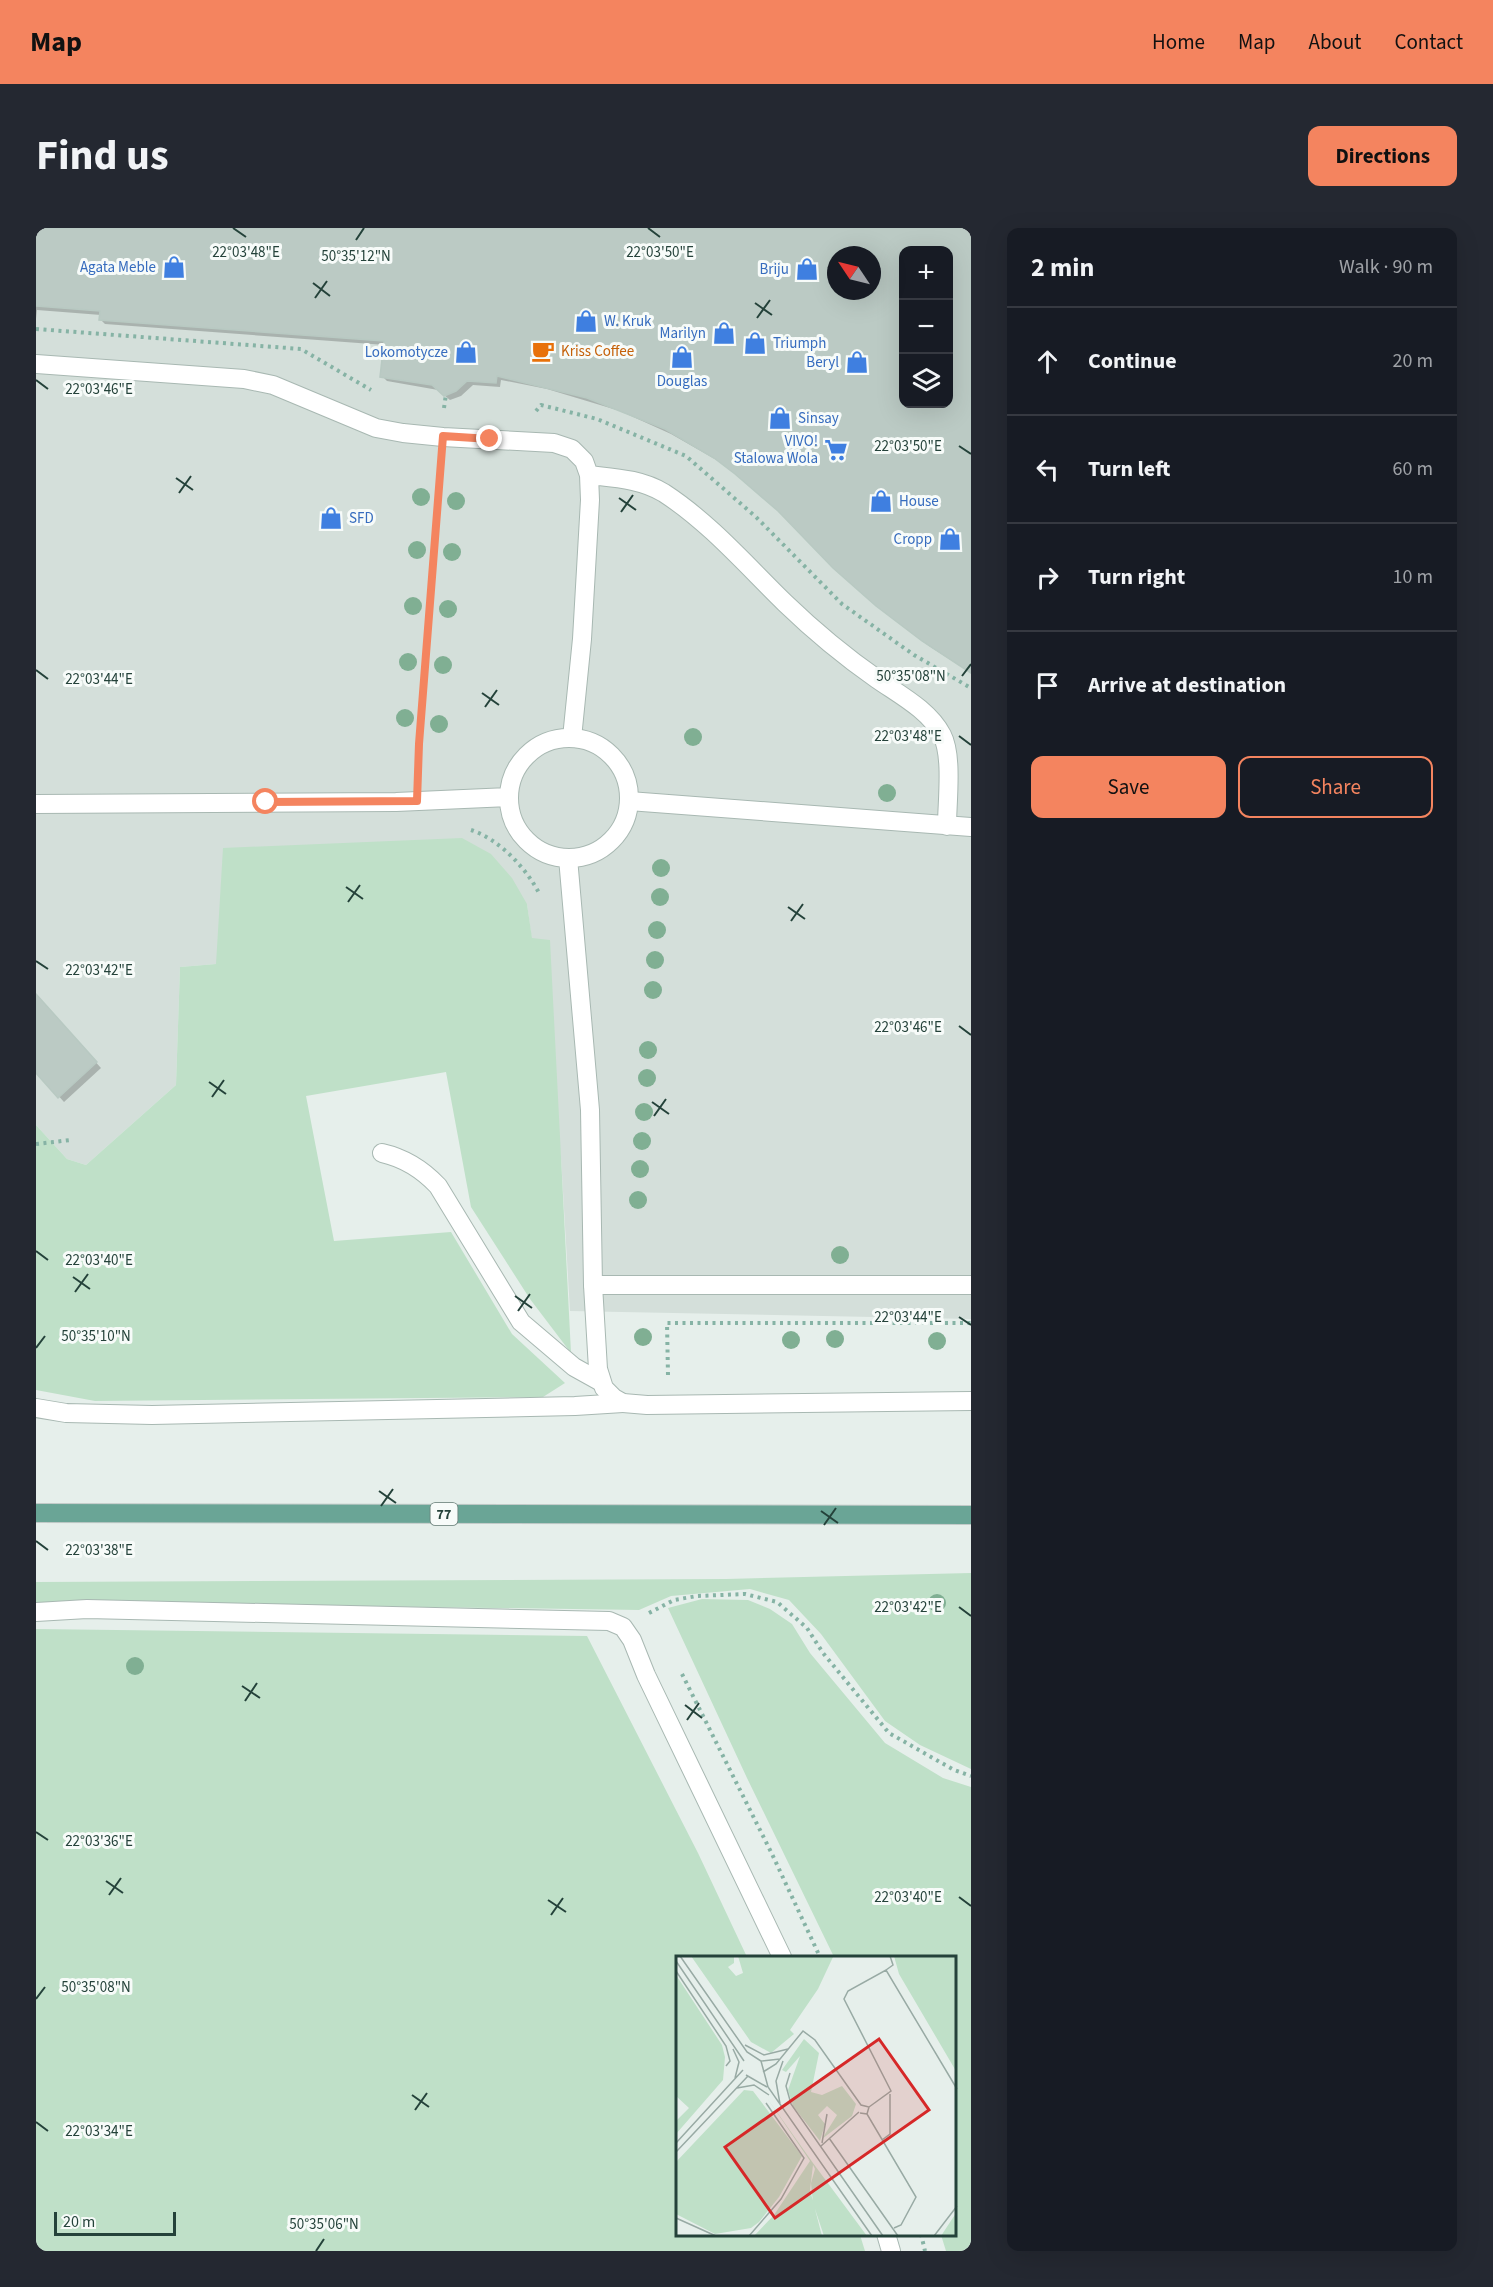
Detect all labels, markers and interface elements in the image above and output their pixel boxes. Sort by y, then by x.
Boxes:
text: Map [30,22,82,62]
text: Home [1152,27,1205,57]
text: Map [1238,27,1276,57]
text: About [1309,27,1361,57]
text: Contact [1394,27,1463,57]
text: Find us [36,126,169,186]
button: Directions [1308,126,1457,186]
text: 22°03'48"E [212,242,280,263]
text: 22°03'50"E [626,242,694,263]
text: 50°35'12"N [321,246,391,267]
north arrow [827,246,881,300]
map controls [899,246,953,408]
button: + [899,246,953,300]
text: 2 min [1031,249,1094,286]
text: Walk · 90 m [1339,253,1433,281]
shop icon: Agata Meble [161,254,187,280]
shop icon: Briju [794,256,820,282]
place label: Agata Meble [80,257,156,278]
place label: Briju [759,259,789,280]
button: − [899,300,953,354]
shop icon: W. Kruk [573,308,599,334]
place label: W. Kruk [604,311,652,332]
shop icon: Marilyn [711,320,737,346]
place label: Marilyn [660,323,706,344]
shop icon: Triumph [742,330,768,356]
place label: Triumph [773,333,826,354]
cafe icon: Kriss Coffee [530,338,556,364]
shop icon: Lokomotycze [453,339,479,365]
place label: Kriss Coffee [561,341,634,362]
place label: Lokomotycze [365,342,448,363]
shop icon: Douglas [669,344,695,370]
icon: ahead [1031,345,1064,378]
text: Continue [1088,345,1177,377]
text: 20 m [1393,347,1433,375]
shop icon: Beryl [844,349,870,375]
place label: Beryl [806,352,839,373]
button: layers [899,354,953,408]
place label: Douglas [657,371,707,392]
text: 22°03'46"E [65,379,133,400]
shop icon: Sinsay [767,405,793,431]
place label: Sinsay [798,408,839,429]
route end [476,425,502,451]
place label: VIVO! Stalowa Wola [734,431,818,469]
text: 22°03'50"E [874,436,942,457]
supermarket icon: VIVO! Stalowa Wola [823,437,849,463]
icon: left [1031,453,1064,486]
text: Turn left [1088,453,1170,485]
text: 60 m [1393,455,1433,483]
shop icon: House [868,488,894,514]
place label: House [899,491,939,512]
shop icon: SFD [318,505,344,531]
place label: SFD [349,508,374,529]
shop icon: Cropp [937,526,963,552]
place label: Cropp [894,529,932,550]
icon: right [1031,561,1064,594]
text: Turn right [1088,561,1185,593]
text: 10 m [1393,563,1433,591]
text: 50°35'08"N [876,666,946,687]
text: 22°03'44"E [65,669,133,690]
icon: arrive [1031,669,1064,702]
text: Arrive at destination [1088,669,1286,701]
text: 22°03'48"E [874,726,942,747]
button: Save [1031,756,1226,818]
button: Share [1238,756,1433,818]
route start [252,788,278,814]
text: 22°03'42"E [65,960,133,981]
text: 22°03'46"E [874,1017,942,1038]
text: 22°03'40"E [65,1250,133,1271]
text: 22°03'44"E [874,1307,942,1328]
text: 50°35'10"N [61,1326,131,1347]
road number: 77 [430,1503,458,1525]
text: 22°03'38"E [65,1540,133,1561]
text: 22°03'42"E [874,1597,942,1618]
text: 22°03'36"E [65,1831,133,1852]
text: 22°03'40"E [874,1887,942,1908]
inset map [676,1956,956,2236]
text: 50°35'08"N [61,1977,131,1998]
text: 22°03'34"E [65,2121,133,2142]
scale bar [54,2209,176,2236]
text: 20 m [63,2211,95,2233]
text: 50°35'06"N [289,2214,359,2235]

